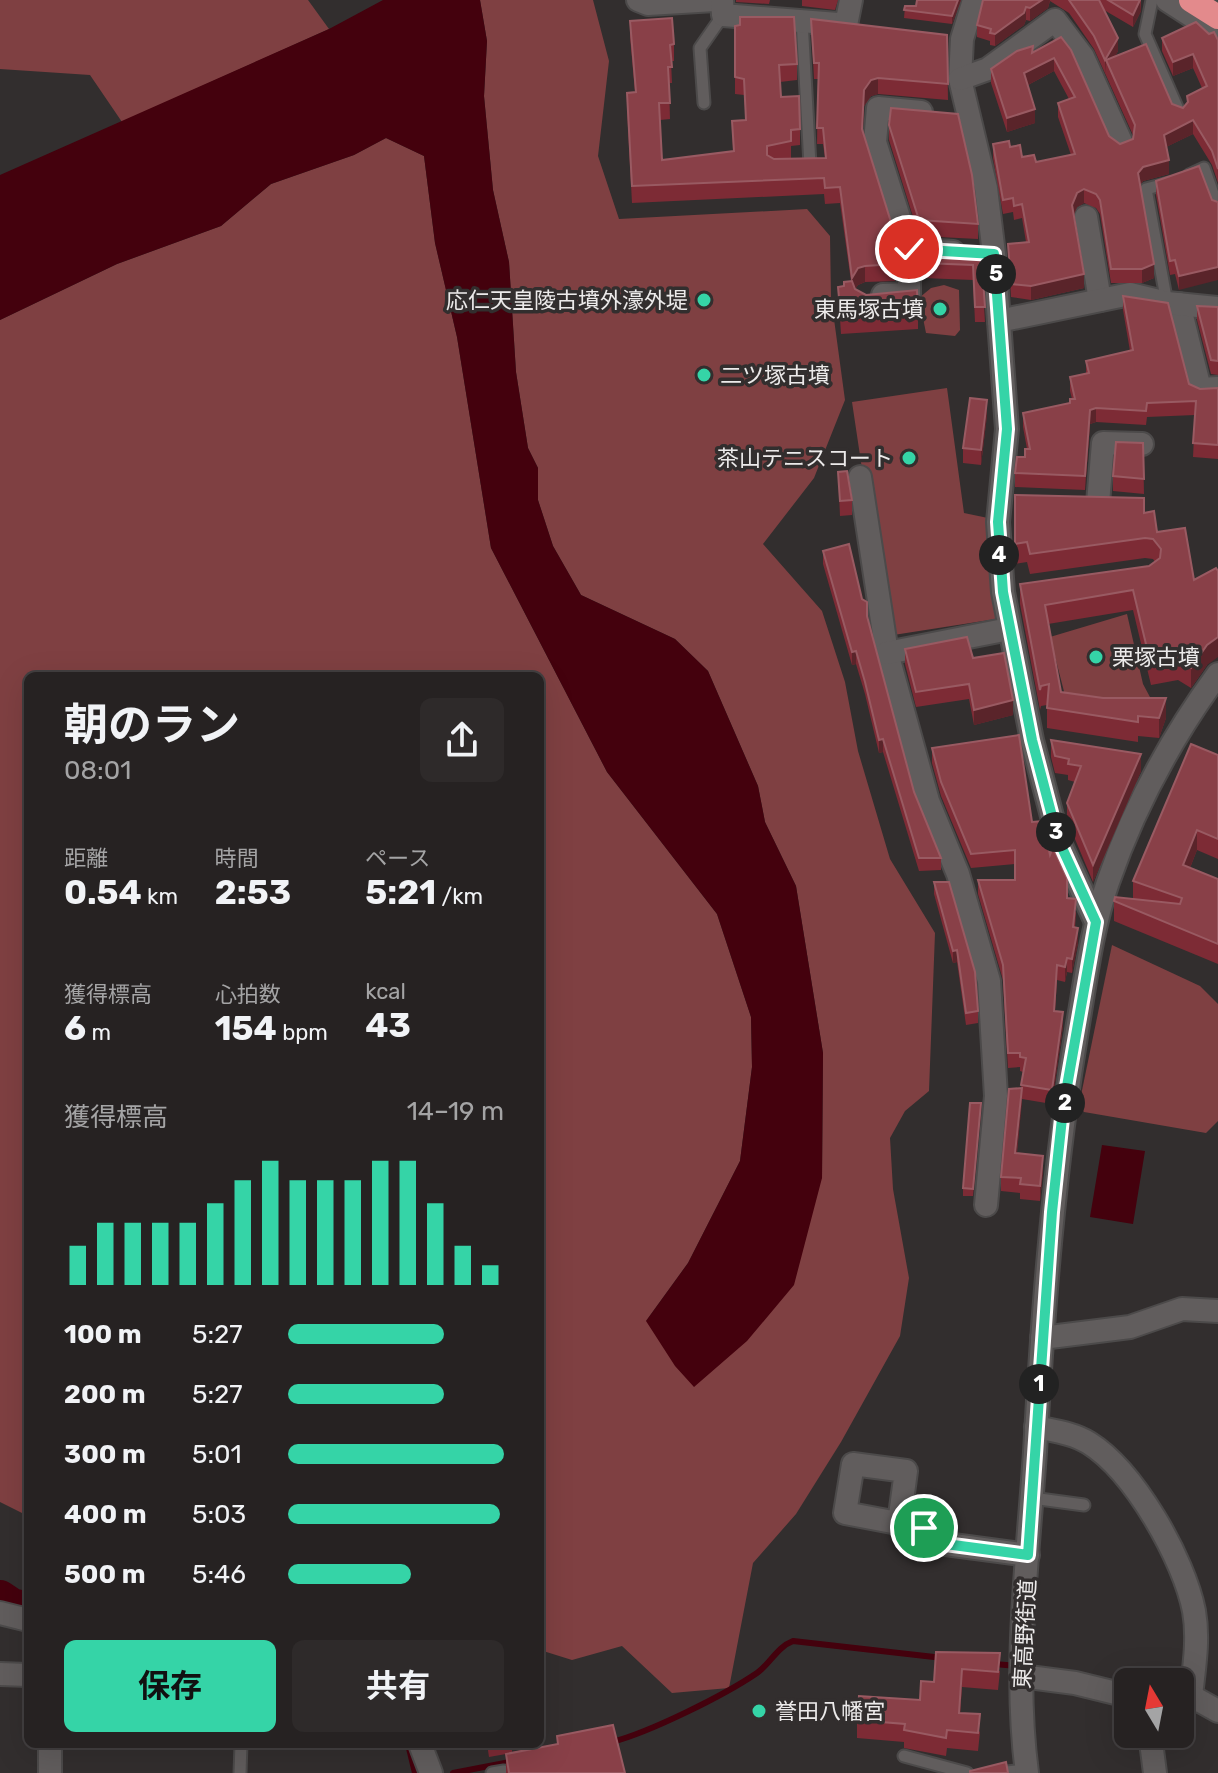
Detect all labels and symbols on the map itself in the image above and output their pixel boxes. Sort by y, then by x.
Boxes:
pin [875,215,943,283]
pin: 5 [976,254,1016,294]
place label: 応仁天皇陵古墳外濠外堤 [446,287,688,314]
marker: 応仁天皇陵古墳外濠外堤 [695,291,713,309]
place label: 東馬塚古墳 [814,296,924,323]
marker: 東馬塚古墳 [931,300,949,318]
place label: 二ツ塚古墳 [720,362,830,389]
marker: 二ツ塚古墳 [695,366,713,384]
place label: 茶山テニスコート [717,445,893,472]
marker: 茶山テニスコート [900,449,918,467]
pin: 4 [979,535,1019,575]
place label: 栗塚古墳 [1112,644,1200,671]
marker: 栗塚古墳 [1087,648,1105,666]
pin: 3 [1036,812,1076,852]
pin: 2 [1045,1083,1085,1123]
pin: 1 [1019,1364,1059,1404]
pin [890,1494,958,1562]
street label: 東高野街道 [1009,1578,1041,1690]
north arrow [1114,1668,1194,1748]
place label: 誉田八幡宮 [775,1698,885,1725]
marker: 誉田八幡宮 [750,1702,768,1720]

